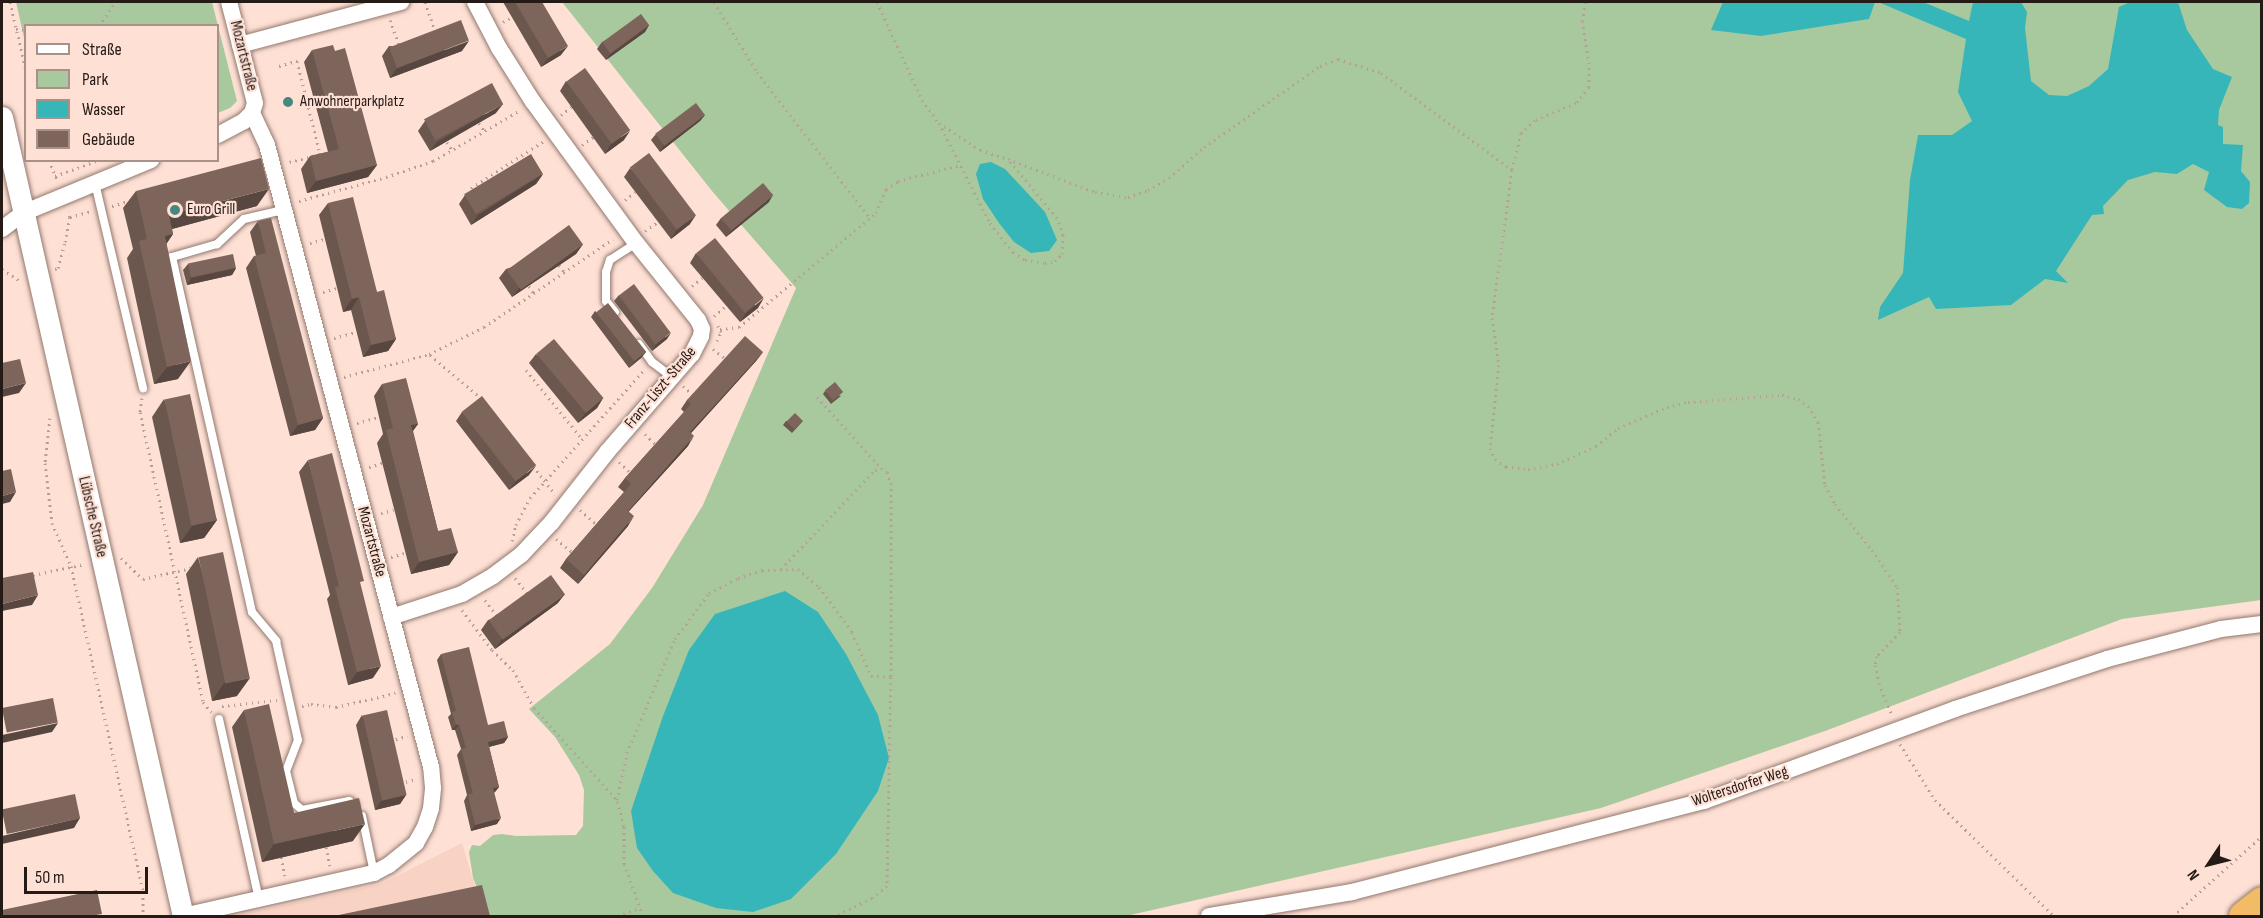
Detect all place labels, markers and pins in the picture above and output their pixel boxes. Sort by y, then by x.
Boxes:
place label: Anwohnerparkplatz [300,92,404,112]
marker: Anwohnerparkplatz [281,95,295,109]
place label: Euro Grill [187,200,235,220]
marker: Euro Grill [168,203,182,217]

